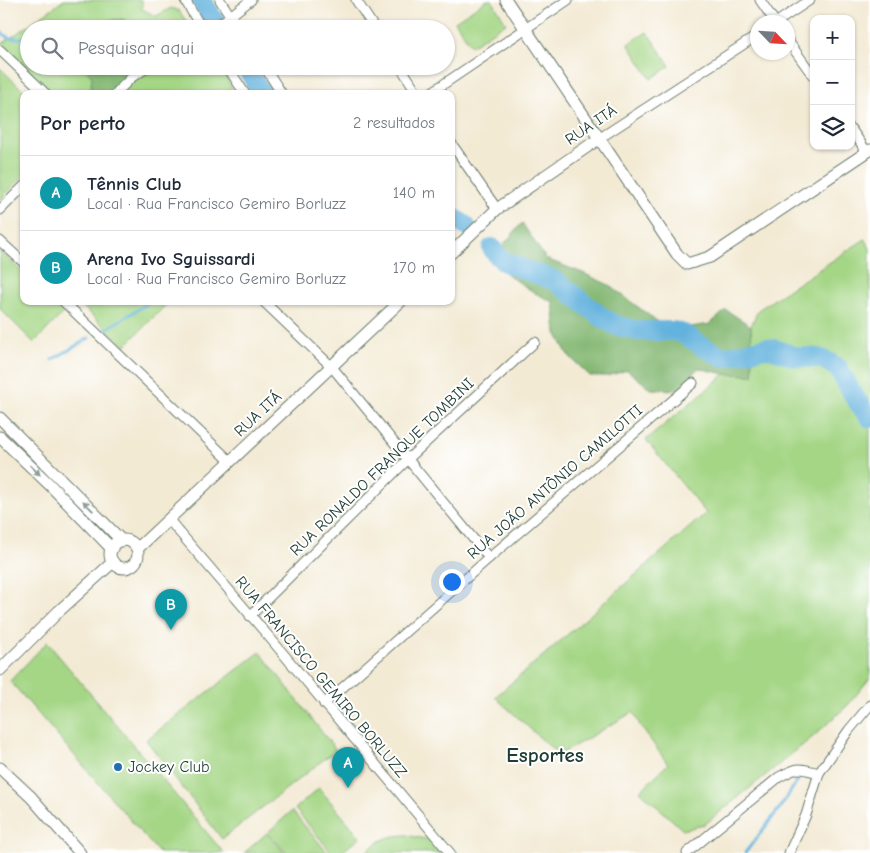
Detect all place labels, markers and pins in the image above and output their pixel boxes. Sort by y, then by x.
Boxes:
pin: B [155,589,187,630]
pin: A [332,747,364,788]
place label: Jockey Club [128,758,209,776]
marker: Jockey Club [112,761,124,773]

